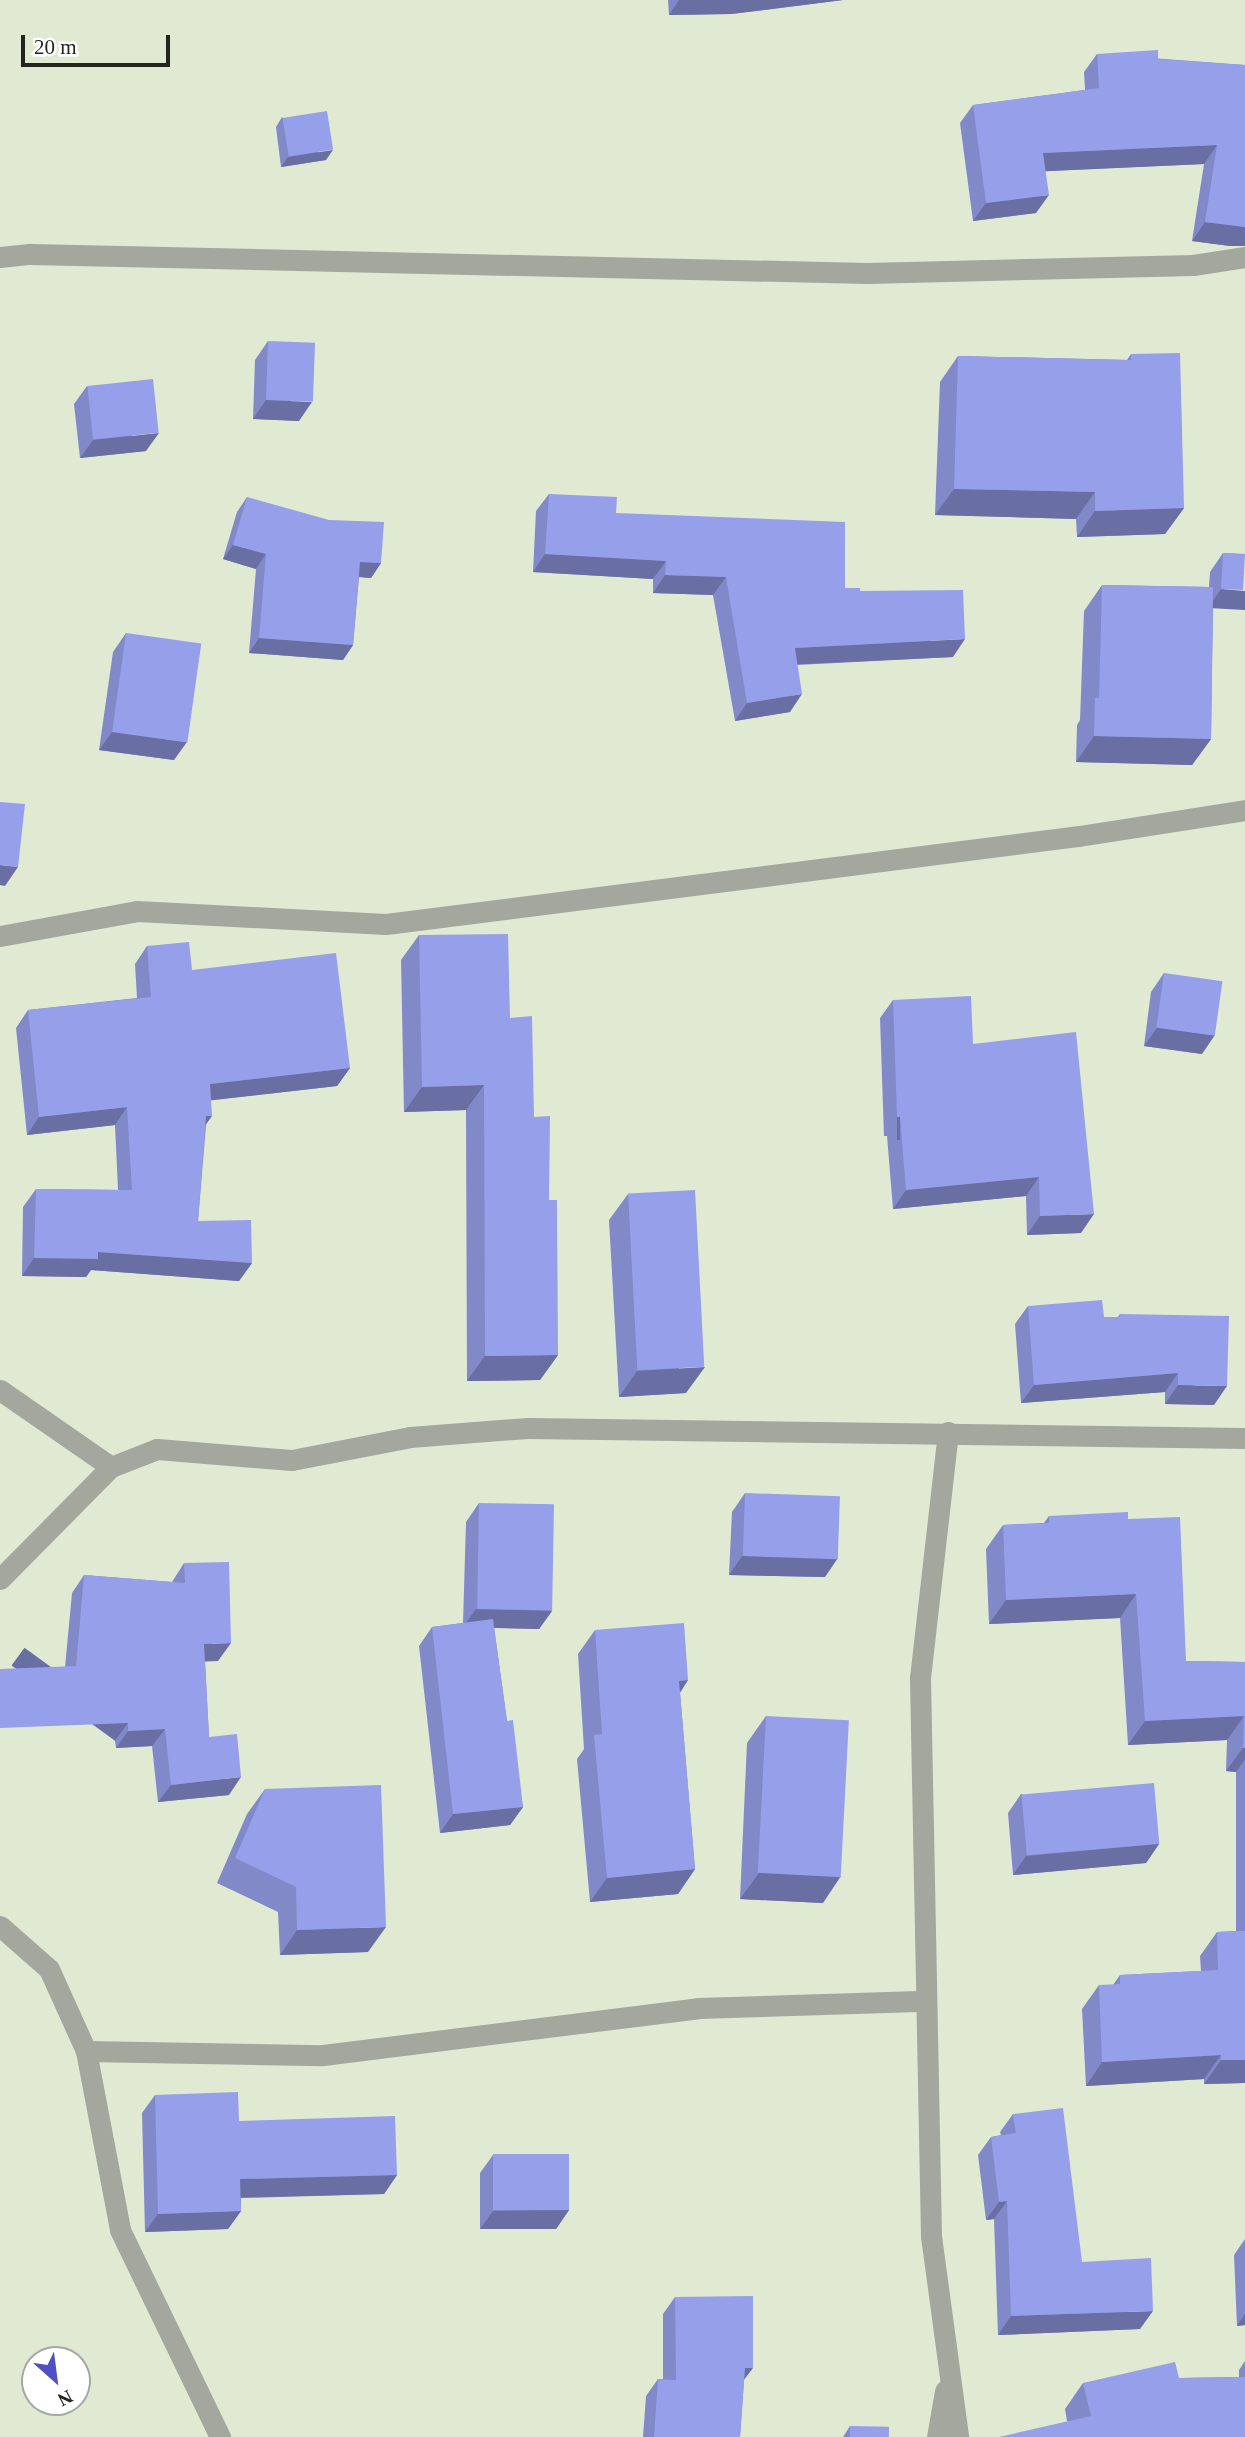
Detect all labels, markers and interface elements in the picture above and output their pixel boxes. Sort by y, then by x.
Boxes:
scale bar [24,21,173,65]
text: 20 m [34,35,77,59]
north arrow [21,2346,91,2416]
text: N [54,2386,76,2411]

